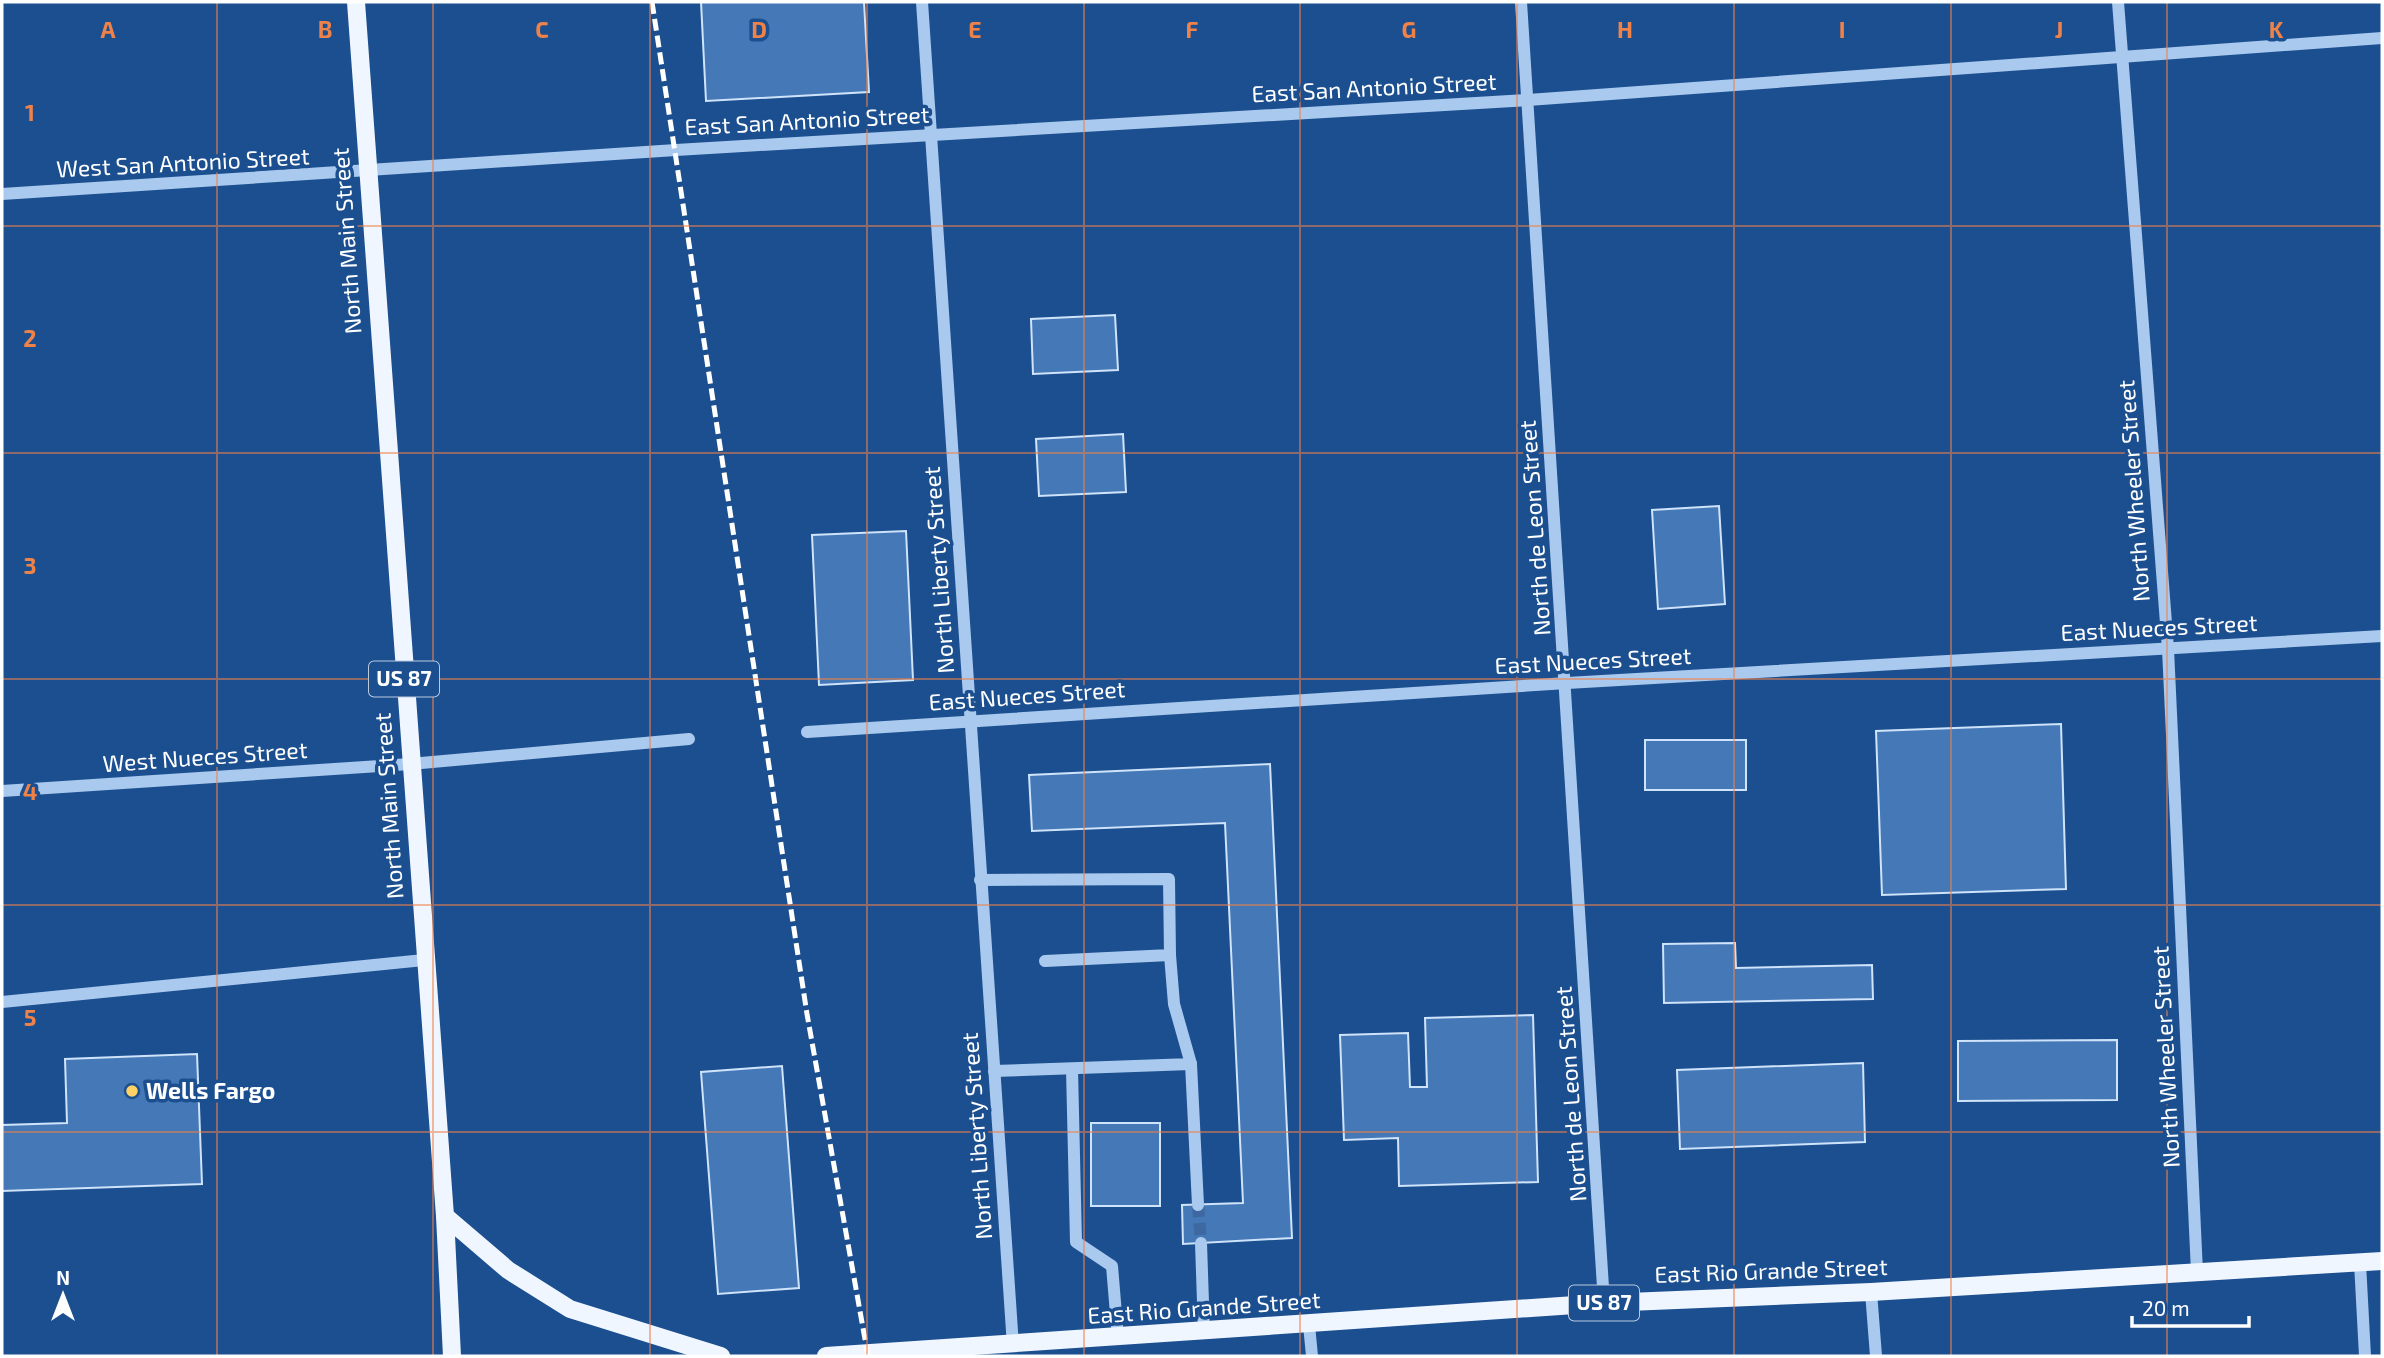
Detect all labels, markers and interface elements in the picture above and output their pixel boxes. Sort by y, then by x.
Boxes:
text: A [100,15,116,43]
text: B [318,15,332,43]
text: C [535,15,549,43]
text: D [751,15,767,43]
text: E [968,15,982,43]
text: F [1186,15,1199,43]
text: G [1402,15,1416,43]
text: H [1617,15,1633,43]
text: I [1839,15,1845,43]
text: J [2055,15,2063,43]
text: K [2269,15,2284,43]
street label: East San Antonio Street [1251,67,1497,107]
text: 1 [25,98,35,126]
street label: East San Antonio Street [684,100,930,140]
street label: West San Antonio Street [56,141,310,183]
street label: North Main Street [326,147,366,335]
text: 2 [23,324,37,352]
street label: North Wheeler Street [2111,379,2155,603]
street label: North de Leon Street [1512,419,1556,637]
street label: North Liberty Street [917,465,959,675]
text: 3 [23,551,37,579]
street label: East Nueces Street [2060,608,2258,646]
street label: East Nueces Street [1494,641,1692,679]
road number: US 87 [369,662,439,696]
street label: East Nueces Street [928,674,1126,716]
street label: North Main Street [368,712,408,900]
street label: West Nueces Street [102,735,308,777]
text: 4 [23,777,37,805]
street label: North Wheeler Street [2145,945,2185,1169]
street label: North de Leon Street [1548,985,1592,1203]
text: 5 [24,1003,36,1031]
street label: North Liberty Street [955,1031,997,1241]
place label: Wells Fargo [146,1076,275,1104]
marker: Wells Fargo [124,1083,140,1099]
street label: East Rio Grande Street [1654,1252,1888,1288]
north arrow [28,1260,98,1330]
text: N [56,1266,70,1289]
scale bar [2132,1284,2249,1328]
street label: East Rio Grande Street [1087,1285,1322,1329]
road number: US 87 [1569,1286,1639,1320]
text: 20 m [2142,1295,2190,1320]

